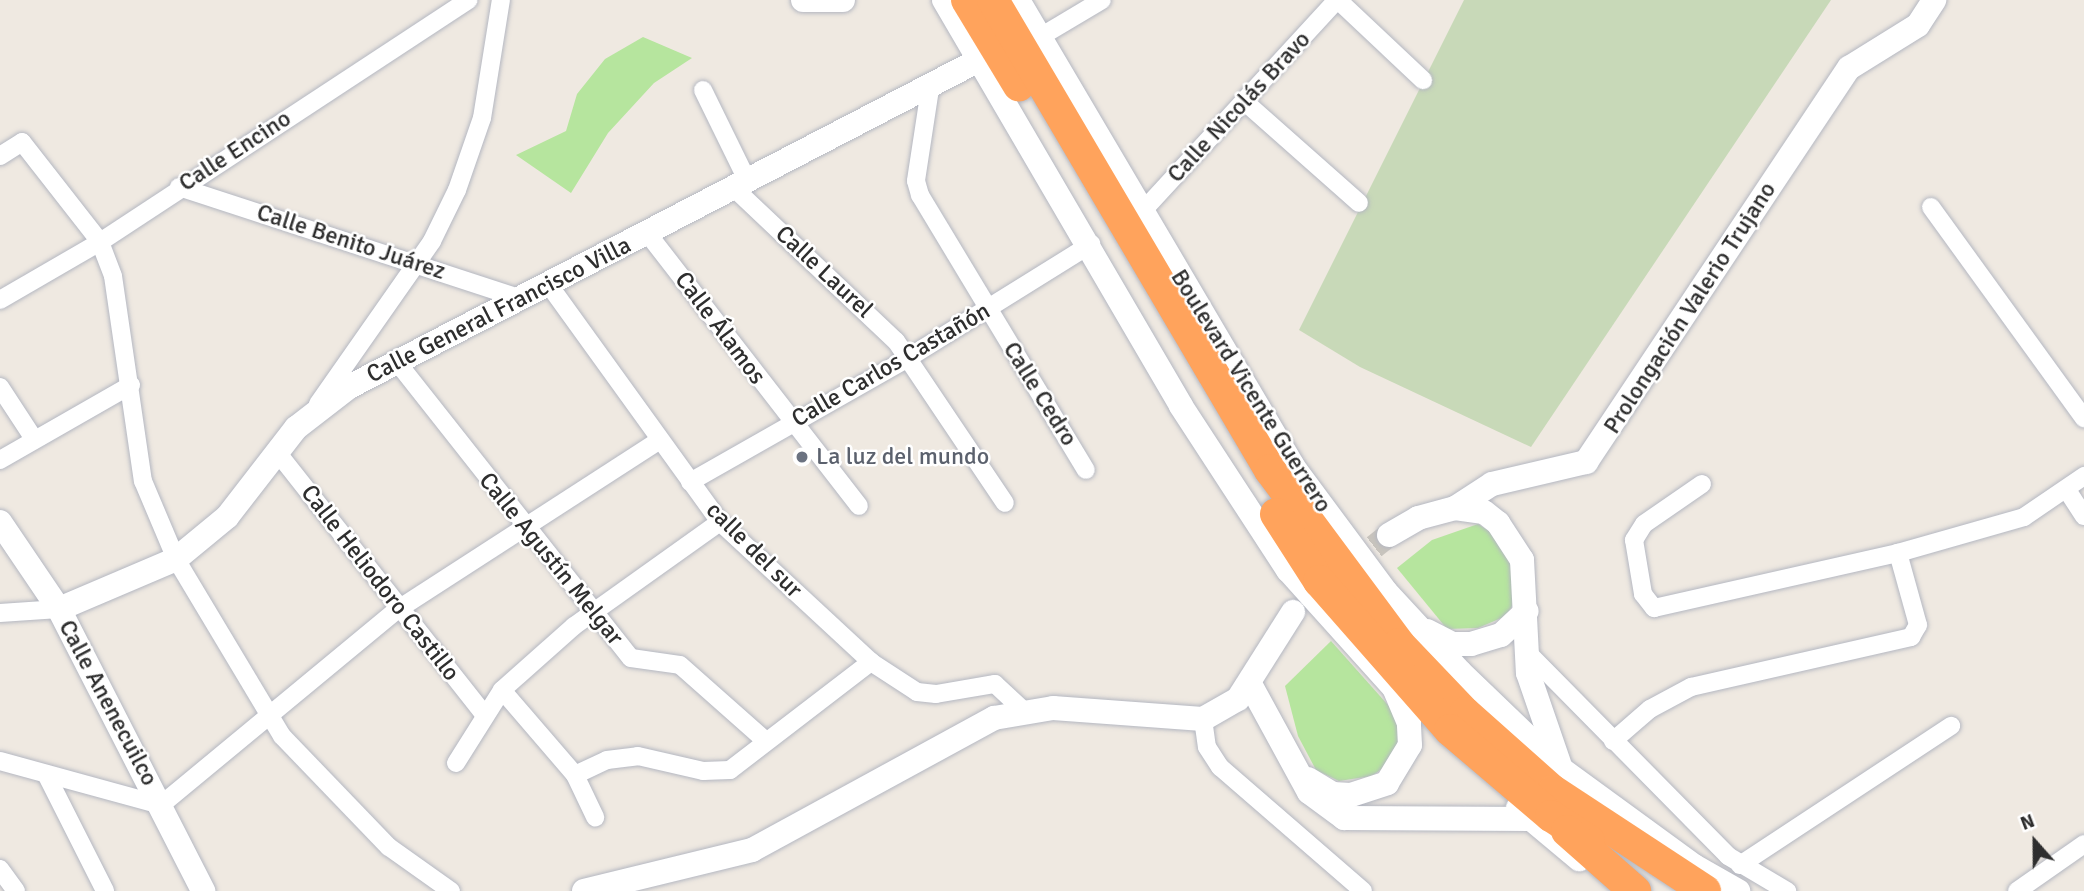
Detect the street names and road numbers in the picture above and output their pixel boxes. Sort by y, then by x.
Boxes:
street label: Calle Nicolás Bravo [1161,25,1317,189]
street label: Calle Encino [174,104,296,198]
street label: Prolongación Valerio Trujano [1598,177,1782,439]
street label: Calle Benito Juárez [253,198,449,286]
street label: Calle Laurel [769,220,879,324]
street label: Calle General Francisco Villa [362,231,636,389]
street label: Boulevard Vicente Guerrero [1164,264,1338,518]
street label: Calle Álamos [668,266,772,390]
street label: Calle Carlos Castañón [787,297,995,433]
street label: Calle Cedro [997,337,1083,451]
street label: Calle Agustín Melgar [473,467,629,651]
street label: Calle Heliodoro Castillo [294,479,466,687]
street label: calle del sur [700,496,808,604]
street label: Calle Anenecuilco [52,615,164,791]

